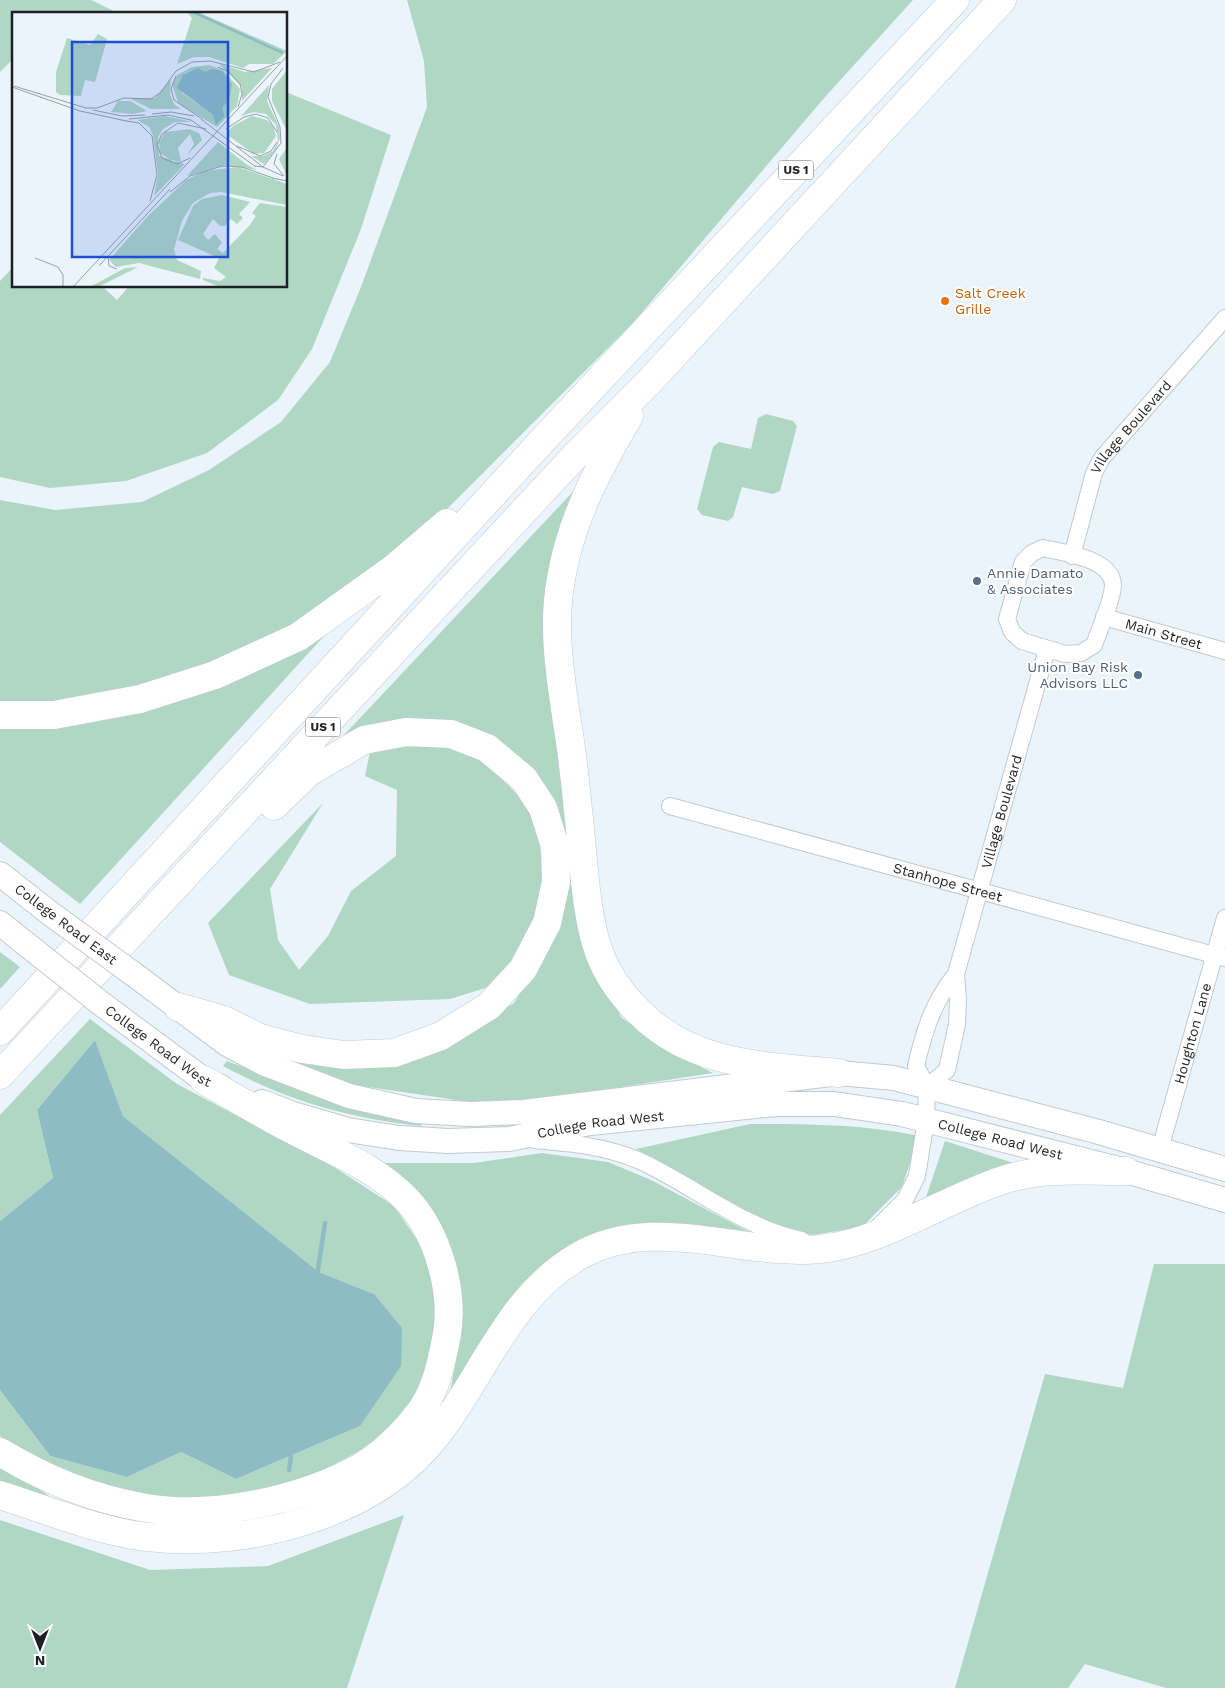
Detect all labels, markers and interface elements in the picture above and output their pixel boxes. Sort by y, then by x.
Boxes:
inset map [12,12,288,288]
road number: US 1 [778,160,814,180]
place label: Salt Creek Grille [955,285,1026,317]
marker: Salt Creek Grille [939,295,951,307]
street label: Village Boulevard [1087,377,1175,476]
place label: Annie Damato & Associates [987,565,1083,597]
marker: Annie Damato & Associates [971,575,983,587]
street label: Main Street [1123,615,1204,652]
place label: Union Bay Risk Advisors LLC [1027,659,1128,691]
marker: Union Bay Risk Advisors LLC [1132,669,1144,681]
road number: US 1 [306,718,340,736]
street label: Village Boulevard [978,753,1025,870]
street label: Stanhope Street [891,860,1004,905]
street label: College Road East [12,880,120,968]
street label: Houghton Lane [1171,981,1214,1086]
street label: College Road West [102,1002,214,1090]
street label: College Road West [536,1107,665,1141]
street label: College Road West [936,1115,1064,1163]
north arrow [15,1623,65,1673]
text: N [35,1653,45,1669]

